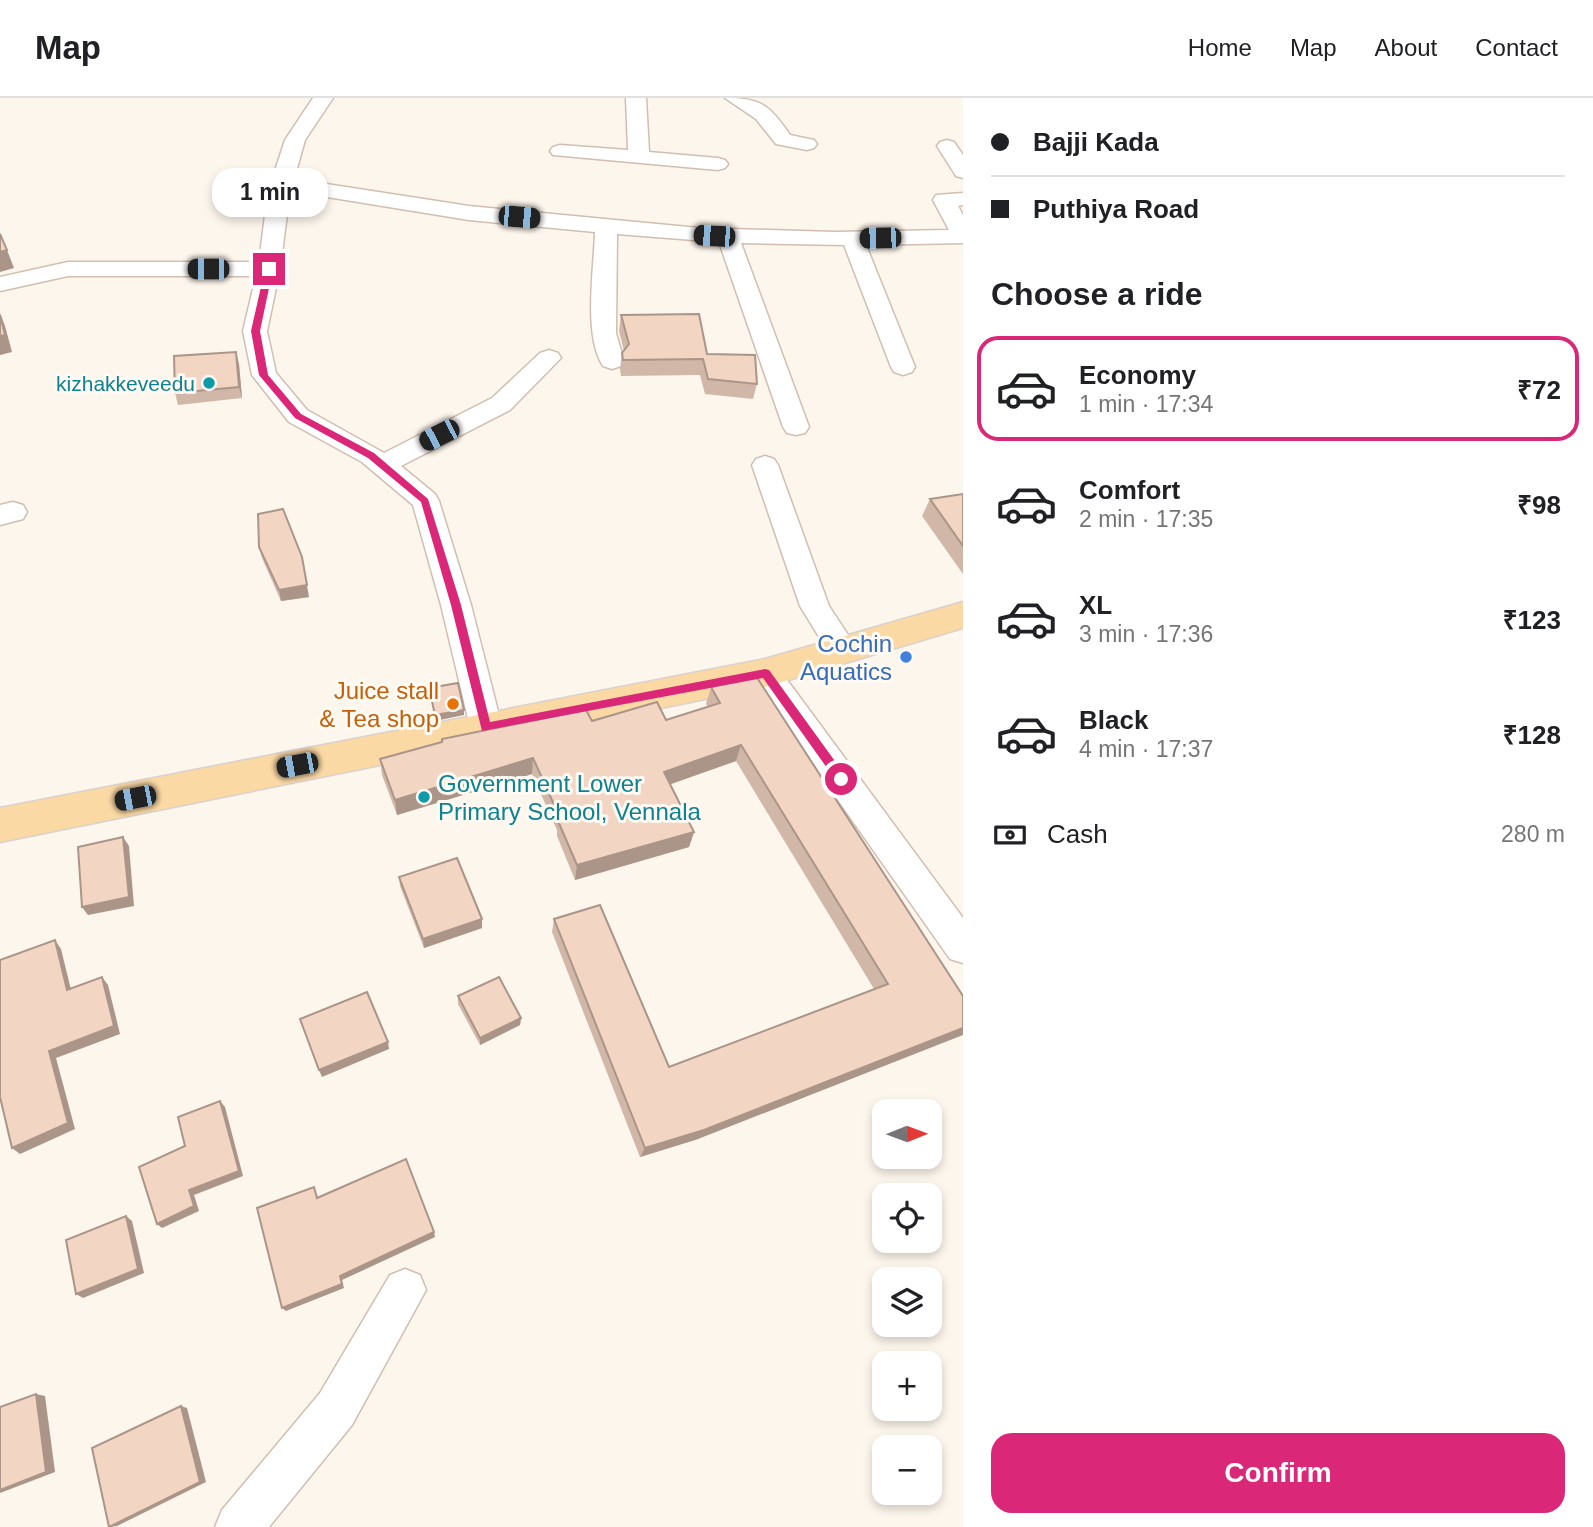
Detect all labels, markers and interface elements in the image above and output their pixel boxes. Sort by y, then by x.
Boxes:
text: Map [35,29,101,66]
text: Home [1188,34,1252,61]
text: Map [1290,34,1337,61]
text: About [1375,34,1437,61]
text: Contact [1475,34,1558,61]
text: Bajji Kada [1033,127,1159,157]
callout: 1 min [211,167,327,216]
text: 1 min [240,179,300,205]
text: Puthiya Road [1033,194,1199,224]
car [498,205,541,229]
car [693,224,736,248]
car [859,227,902,249]
route end [253,253,285,285]
car [188,259,230,280]
text: Choose a ride [991,276,1203,312]
icon: car [995,357,1058,420]
text: Economy [1079,360,1196,390]
place label: kizhakkeveedu [56,372,195,395]
marker: kizhakkeveedu [201,375,217,391]
text: ₹72 [1517,375,1561,405]
text: 1 min · 17:34 [1079,391,1213,417]
car [416,416,463,454]
icon: car [995,472,1058,535]
text: Comfort [1079,475,1180,505]
text: ₹98 [1517,490,1561,520]
text: 2 min · 17:35 [1079,506,1213,532]
icon: car [995,587,1058,650]
text: XL [1079,590,1112,620]
text: ₹123 [1503,605,1561,635]
text: 3 min · 17:36 [1079,621,1213,647]
place label: Cochin Aquatics [800,630,892,685]
marker: Cochin Aquatics [898,649,914,665]
place label: Juice stall & Tea shop [319,677,439,732]
marker: Juice stall & Tea shop [445,696,461,712]
icon: car [995,702,1058,765]
text: Black [1079,705,1148,735]
text: ₹128 [1503,720,1561,750]
text: 4 min · 17:37 [1079,736,1213,762]
car [275,751,320,779]
route start [825,763,857,795]
place label: Government Lower Primary School, Vennala [438,770,701,825]
car [113,784,158,812]
marker: Government Lower Primary School, Vennala [416,789,432,805]
icon: cash [991,816,1029,854]
text: Cash [1047,819,1108,849]
text: 280 m [1501,821,1565,847]
north arrow [872,1099,942,1169]
map controls [872,1099,942,1505]
button: locate [872,1183,942,1253]
button: layers [872,1267,942,1337]
button: + [872,1351,942,1421]
button: Confirm [991,1433,1565,1513]
button: − [872,1435,942,1505]

